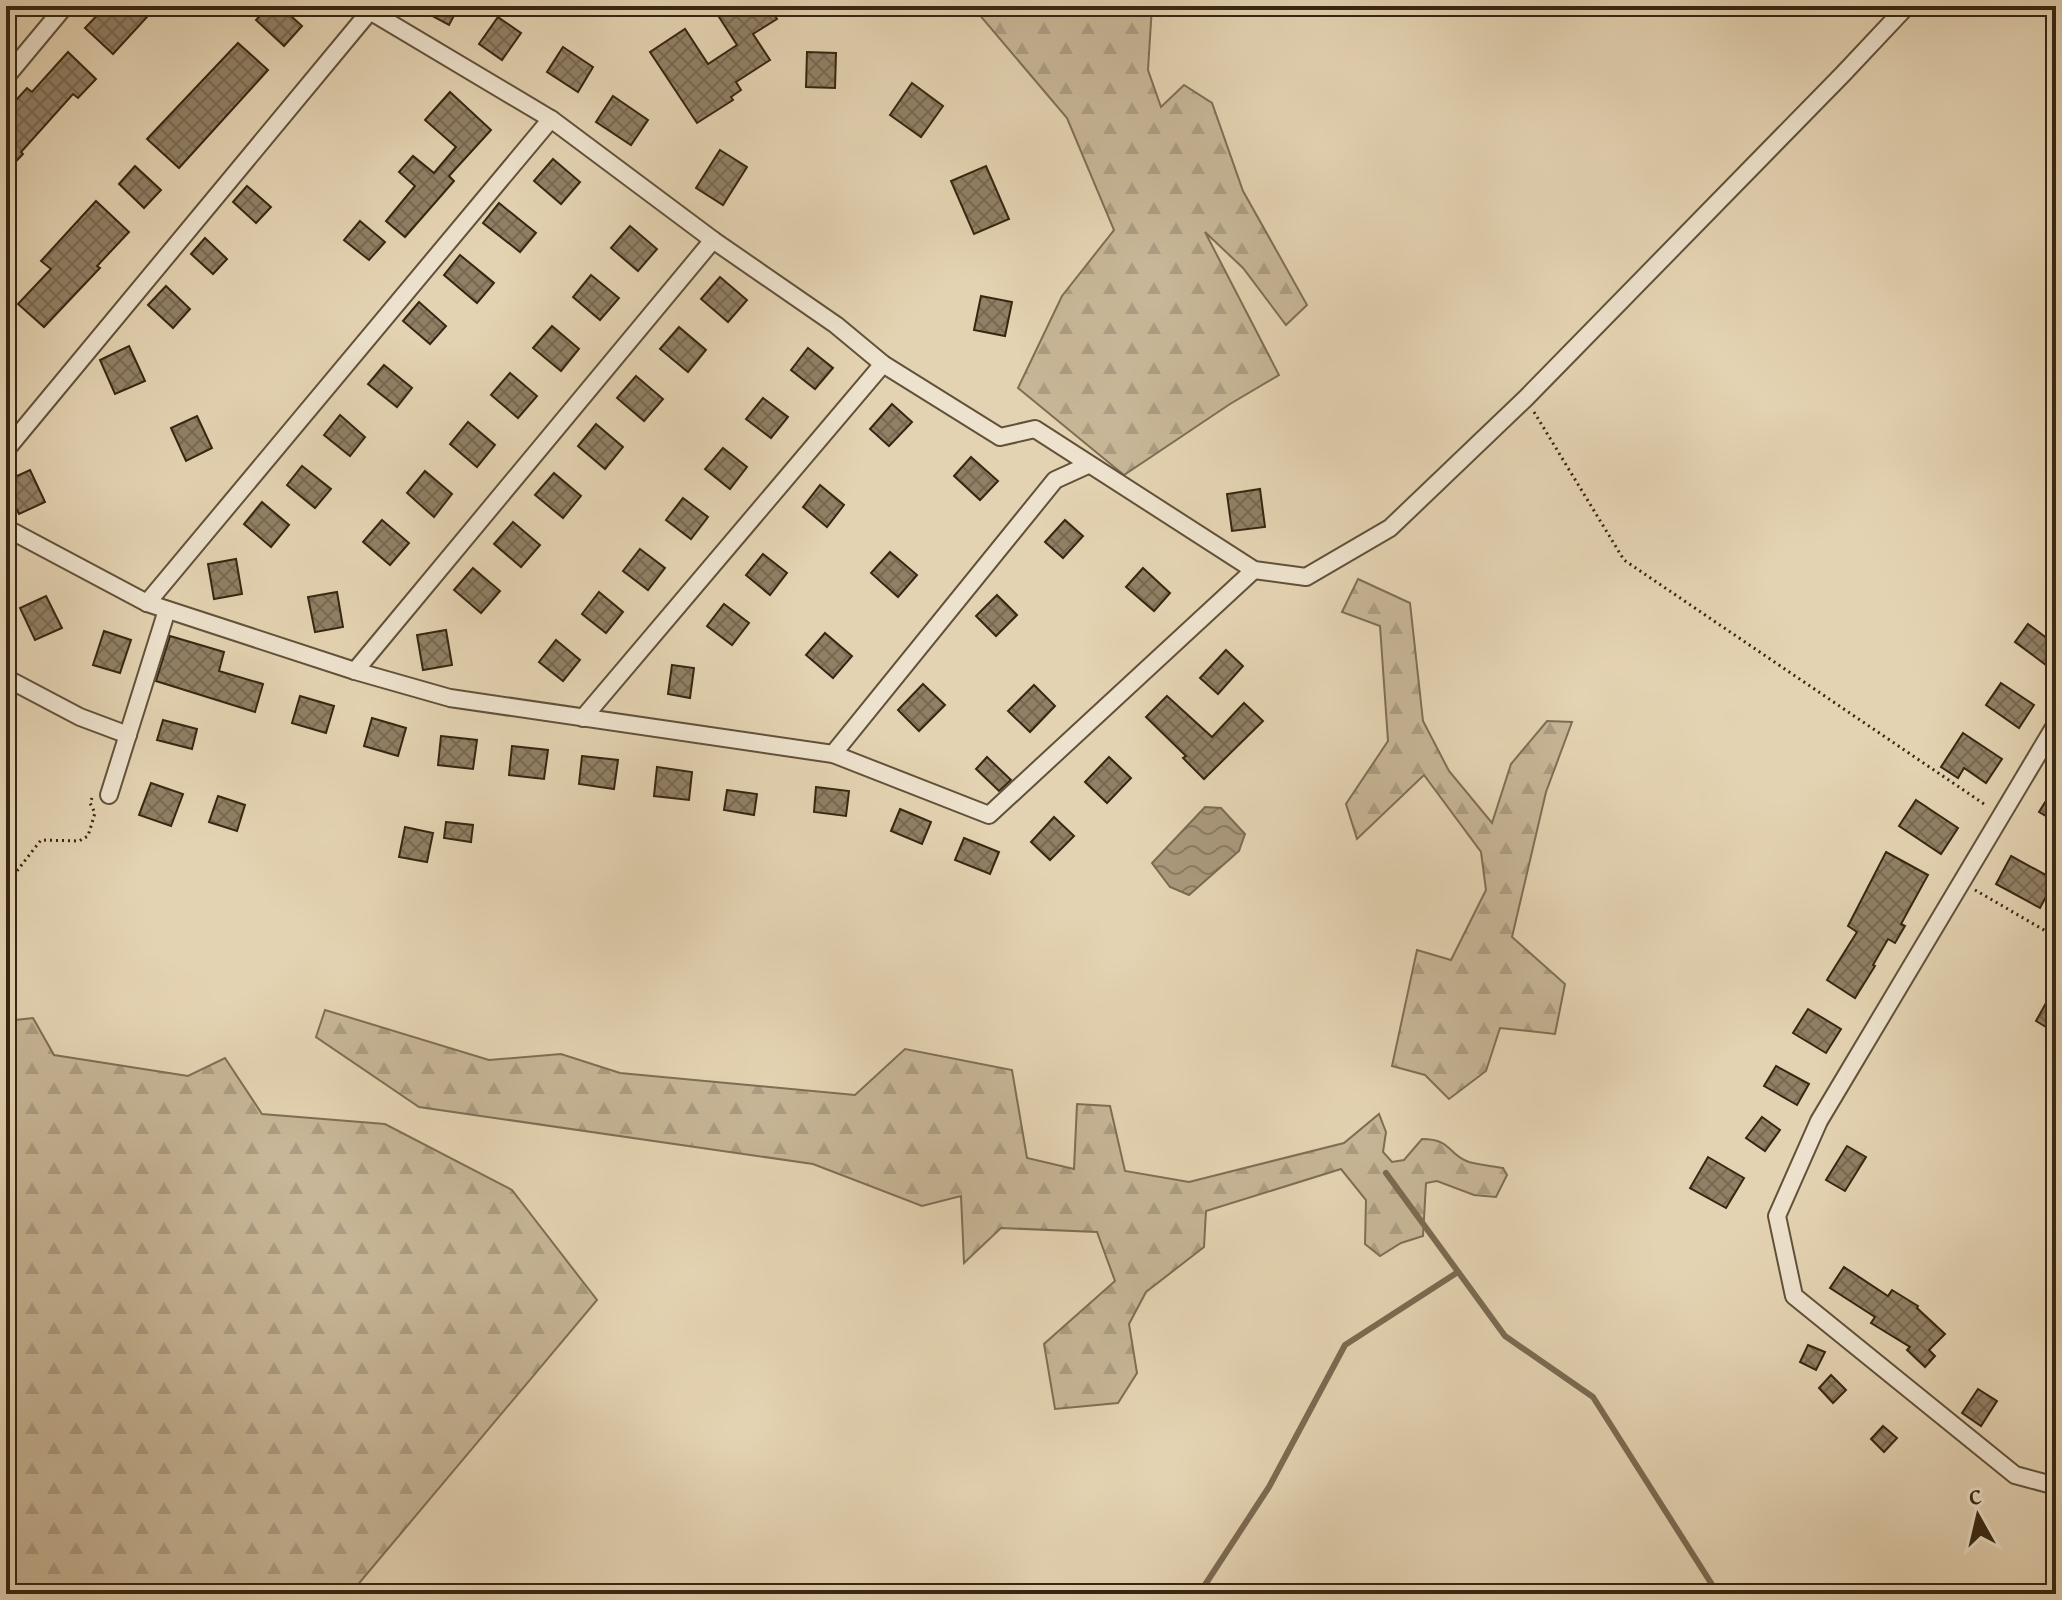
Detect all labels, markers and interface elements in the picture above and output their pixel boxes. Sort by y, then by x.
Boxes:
north arrow [1938,1476,2018,1556]
text: С [1967,1479,1984,1513]

